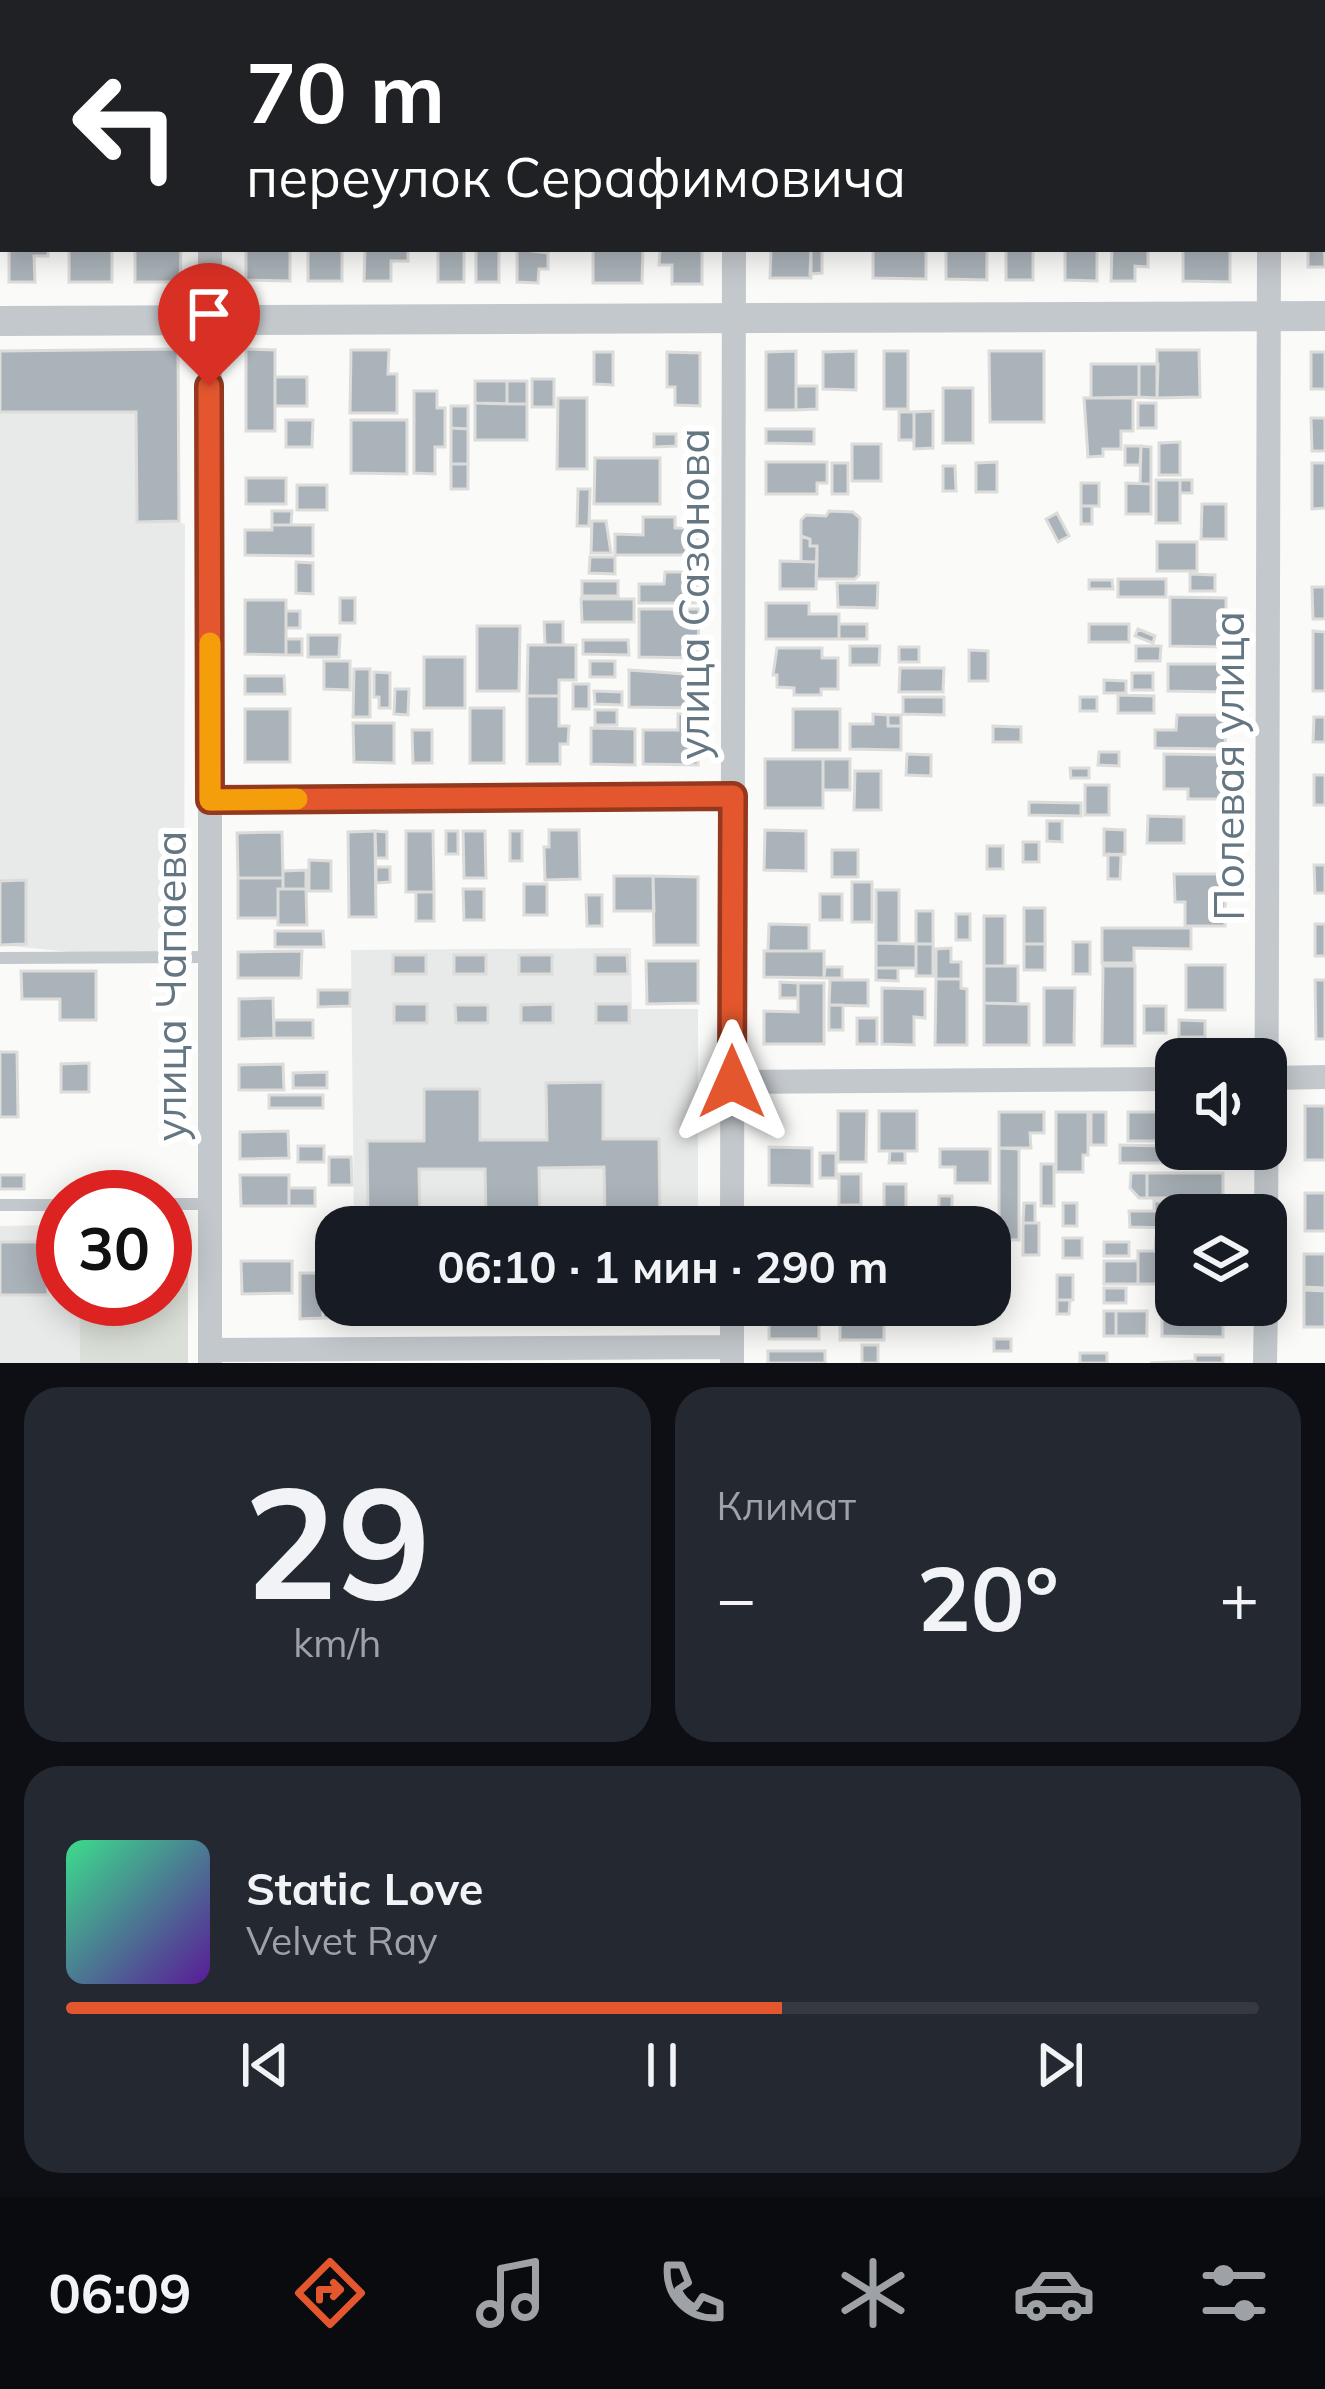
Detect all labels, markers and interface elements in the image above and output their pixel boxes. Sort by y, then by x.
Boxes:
text: 70 m [246,39,445,144]
icon: left [48,48,204,204]
text: переулок Серафимовича [246,143,906,211]
pin [158,263,260,386]
icon: arrive [176,281,242,347]
street label: улица Сазонова [667,428,720,760]
street label: Полевая улица [1202,611,1255,921]
street label: улица Чапаева [144,831,197,1141]
position arrow [669,1019,795,1145]
map controls [1155,1038,1287,1326]
button: sound [1155,1038,1287,1170]
speed limit sign: 30 [36,1170,192,1326]
button: layers [1155,1194,1287,1326]
text: 06:10 · 1 мин · 290 m [437,1238,889,1294]
text: 29 [244,1442,431,1638]
text: Климат [717,1481,856,1530]
text: 20° [917,1541,1059,1654]
text: − [717,1556,756,1639]
text: + [1219,1556,1259,1639]
text: km/h [293,1618,381,1667]
text: Static Love [246,1860,483,1916]
text: Velvet Ray [246,1916,438,1965]
icon: previous [232,2032,298,2098]
icon: pause [629,2032,695,2098]
icon: next [1027,2032,1093,2098]
icon: directions [288,2251,372,2335]
icon: music [469,2251,553,2335]
icon: phone [650,2251,734,2335]
icon: climate [831,2251,915,2335]
icon: car [1012,2251,1096,2335]
icon: filters [1192,2251,1276,2335]
text: 06:09 [48,2259,191,2327]

